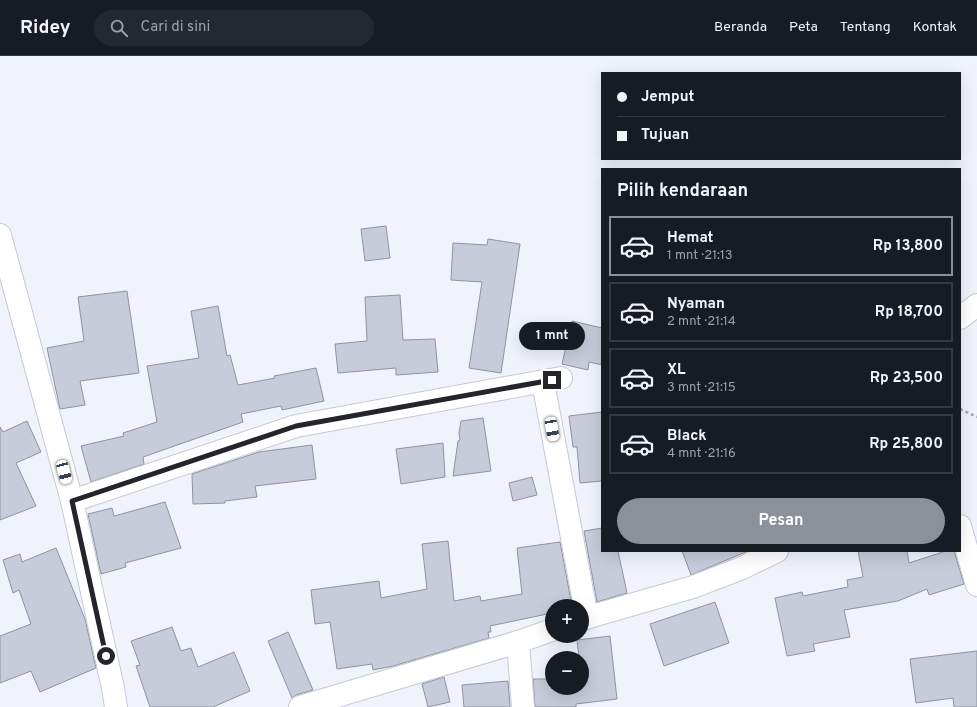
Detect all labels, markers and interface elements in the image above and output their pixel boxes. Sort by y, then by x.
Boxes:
search box [94,10,374,46]
text: Ridey [20,16,70,40]
icon: search [108,17,130,39]
text: Cari di sini [140,18,210,37]
text: Beranda [714,19,767,36]
text: Peta [789,19,818,36]
text: Tentang [840,19,891,36]
text: Kontak [913,19,957,36]
text: Jemput [641,88,694,107]
text: Tujuan [641,126,689,145]
text: Pilih kendaraan [617,180,748,203]
icon: car [619,228,655,264]
text: Hemat [667,229,713,248]
text: Rp 13,800 [873,237,943,256]
text: 1 mnt · 21:13 [667,248,733,264]
icon: car [619,294,655,330]
text: Nyaman [667,295,725,314]
text: Rp 18,700 [875,303,943,322]
text: 2 mnt · 21:14 [667,314,736,330]
callout: 1 mnt [519,322,585,350]
text: 1 mnt [536,328,568,344]
icon: car [619,360,655,396]
text: XL [667,361,685,380]
text: Rp 23,500 [870,369,943,388]
route end [543,371,561,389]
text: 3 mnt · 21:15 [667,380,736,396]
car [544,416,560,442]
icon: car [619,426,655,462]
text: Black [667,427,707,446]
text: Rp 25,800 [869,435,943,454]
text: 4 mnt · 21:16 [667,446,736,462]
car [55,459,73,485]
button: Pesan [617,498,945,544]
map controls [545,599,589,695]
button: + [545,599,589,643]
route start [97,647,115,665]
button: − [545,651,589,695]

